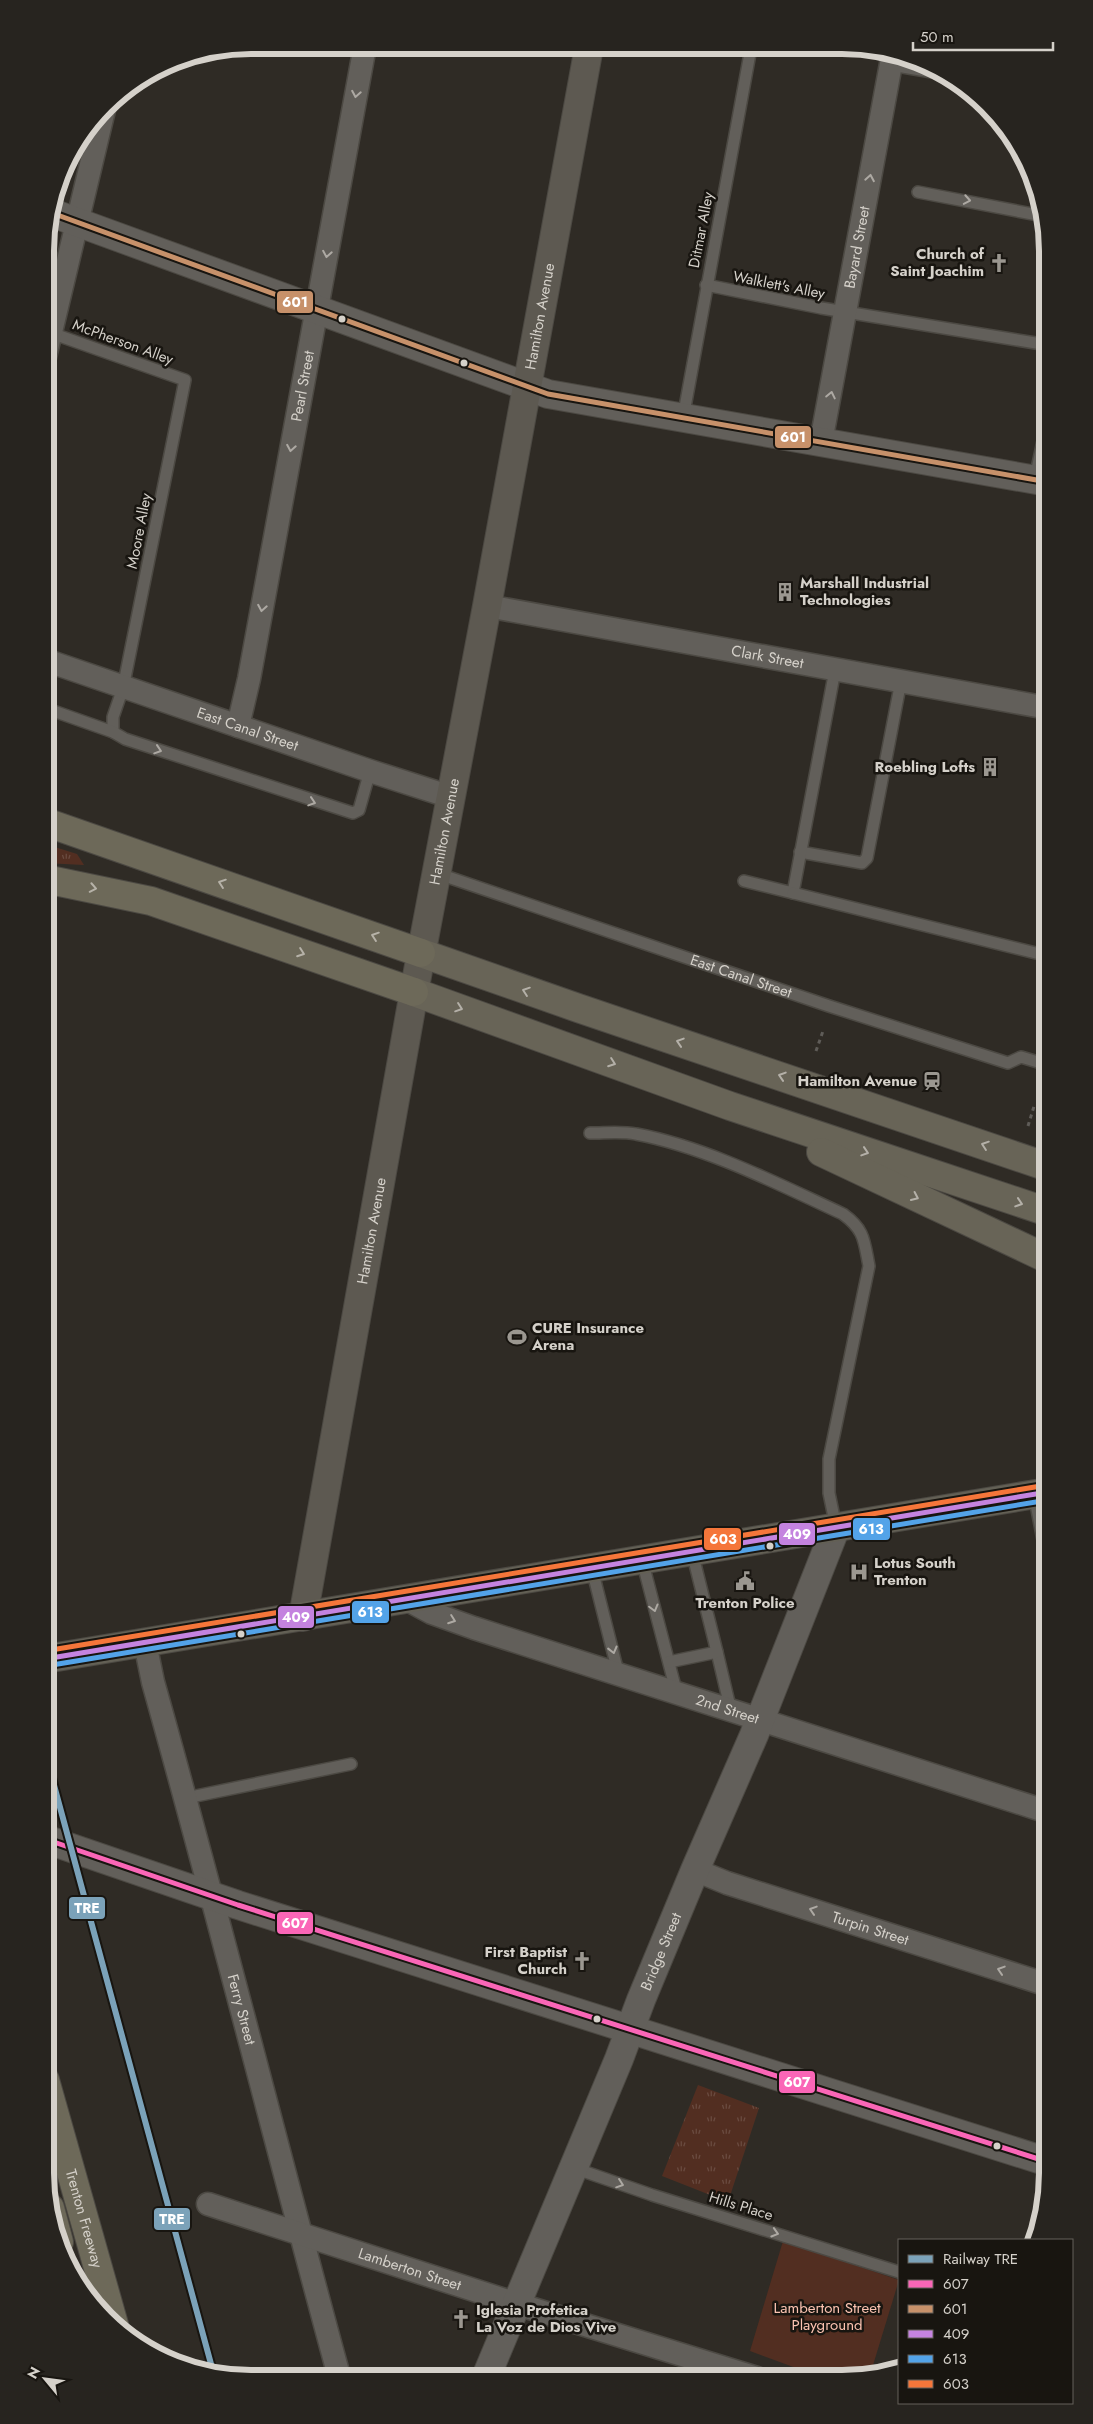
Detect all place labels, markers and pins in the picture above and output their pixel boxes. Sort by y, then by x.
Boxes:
place label: Church of Saint Joachim [890,243,985,282]
church icon: Church of Saint Joachim [988,252,1010,274]
unlabelled marker [337,314,347,324]
unlabelled marker [459,358,469,368]
place label: Marshall Industrial Technologies [800,572,929,611]
building icon: Marshall Industrial Technologies [774,581,796,603]
place label: Roebling Lofts [875,756,975,778]
building icon: Roebling Lofts [979,756,1001,778]
place label: Hamilton Avenue [797,1070,917,1092]
station icon: Hamilton Avenue [921,1070,943,1092]
place label: CURE Insurance Arena [531,1317,644,1356]
sports icon: CURE Insurance Arena [506,1326,528,1348]
unlabelled marker [765,1541,775,1551]
place label: Lotus South Trenton [874,1552,956,1591]
hospital icon: Lotus South Trenton [848,1561,870,1583]
public building icon: Trenton Police [734,1570,756,1592]
place label: Trenton Police [695,1592,795,1614]
unlabelled marker [236,1629,246,1639]
place label: First Baptist Church [484,1941,567,1980]
church icon: First Baptist Church [571,1950,593,1972]
unlabelled marker [592,2014,602,2024]
unlabelled marker [992,2141,1002,2151]
place label: Iglesia Profetica La Voz de Dios Vive [476,2299,617,2338]
church icon: Iglesia Profetica La Voz de Dios Vive [450,2308,472,2330]

